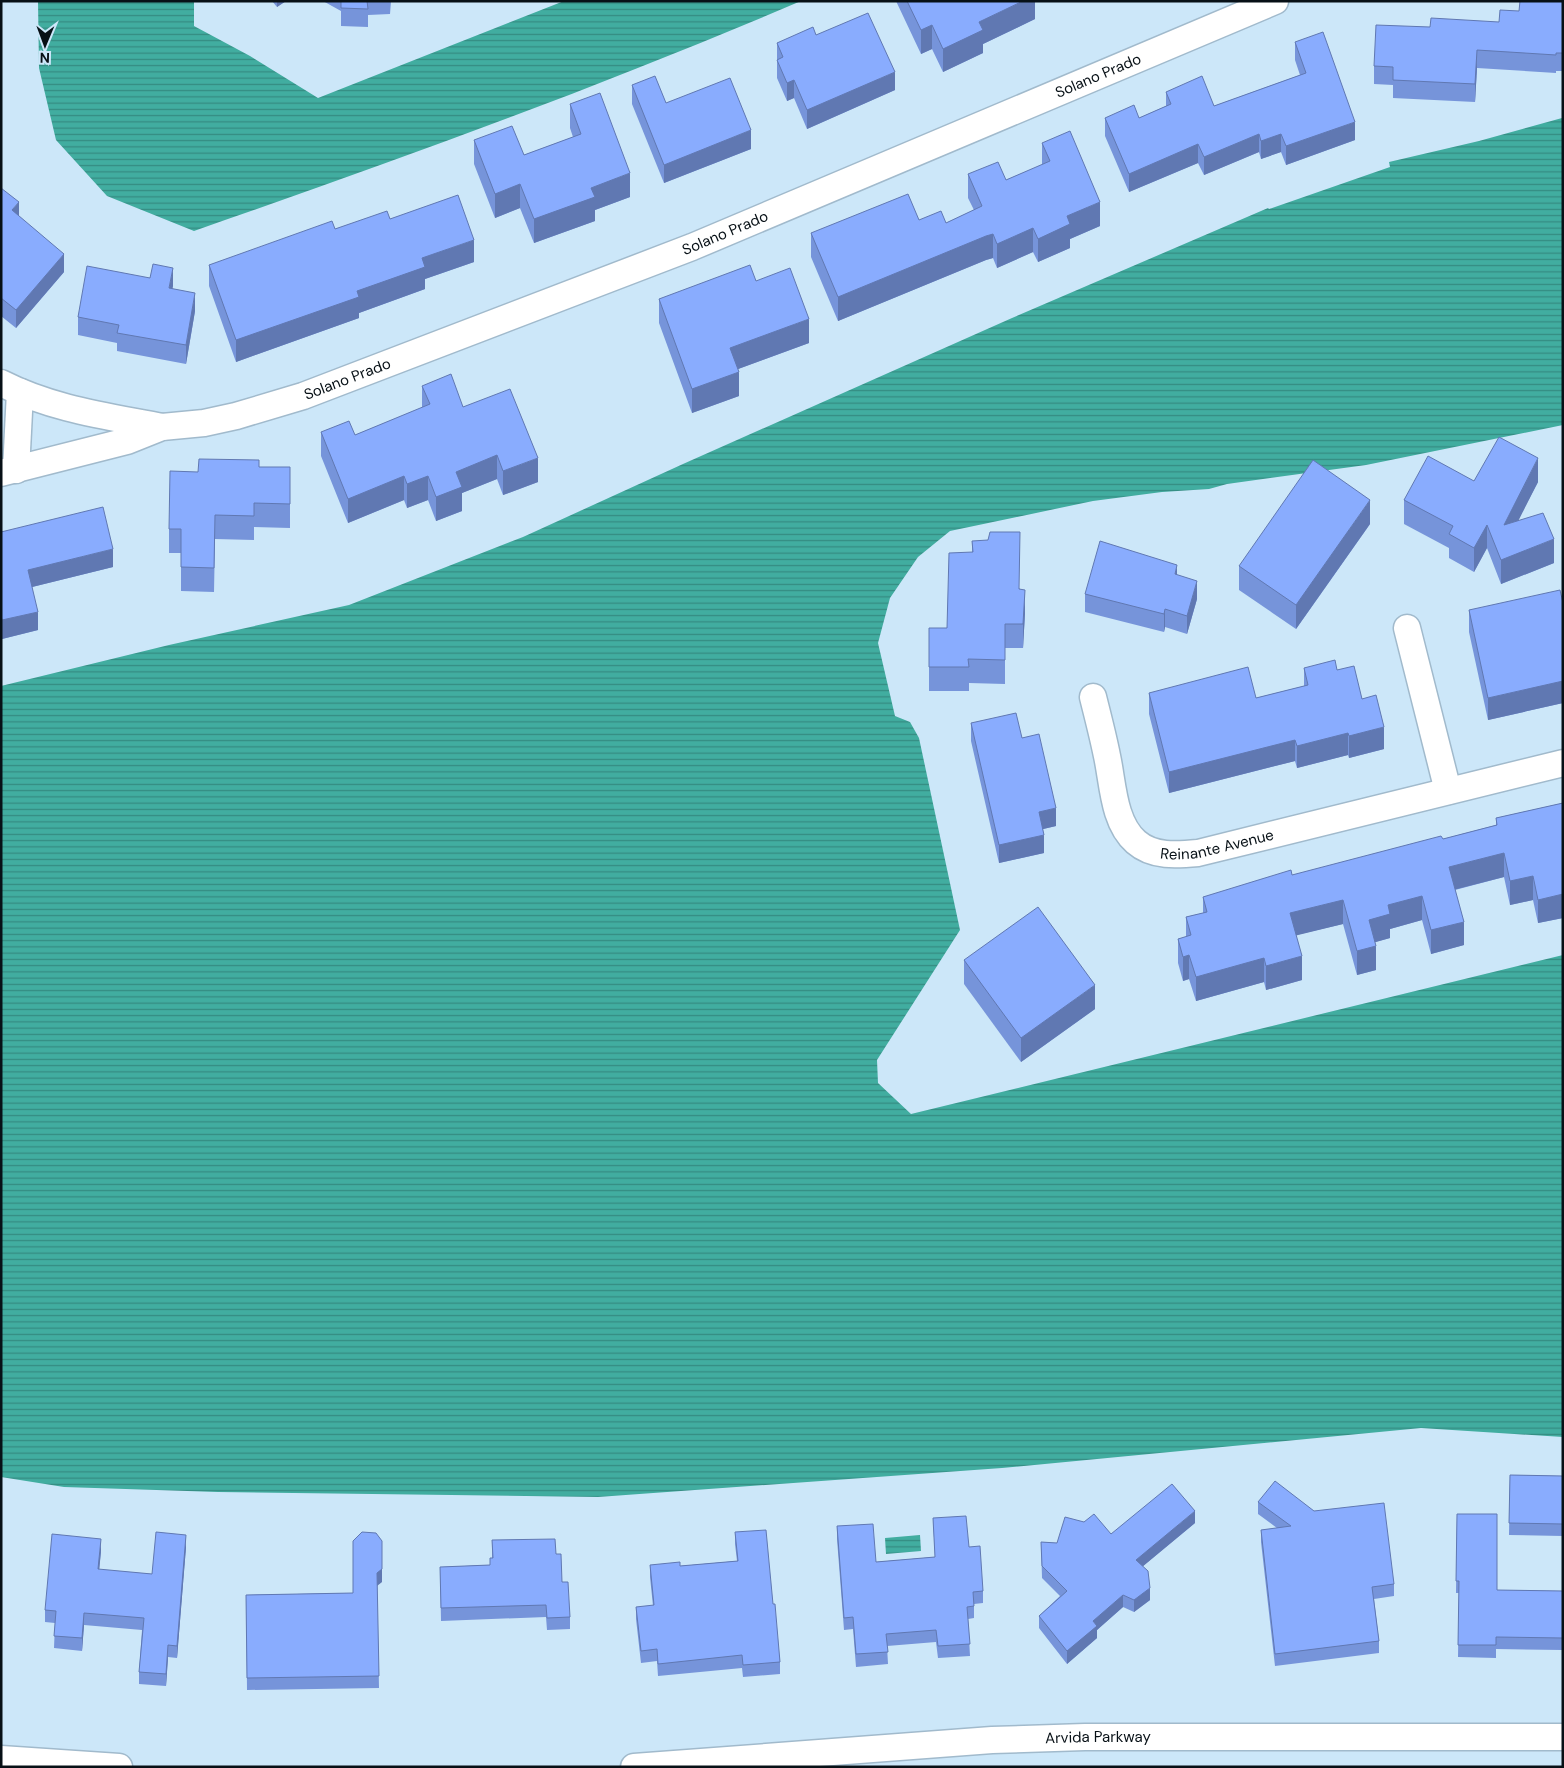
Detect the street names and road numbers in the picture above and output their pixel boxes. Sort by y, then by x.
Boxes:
street label: Solano Prado [1052,49,1144,103]
street label: Solano Prado [679,206,771,260]
street label: Solano Prado [301,353,394,405]
street label: Reinante Avenue [1159,825,1276,864]
street label: Arvida Parkway [1045,1727,1151,1748]

